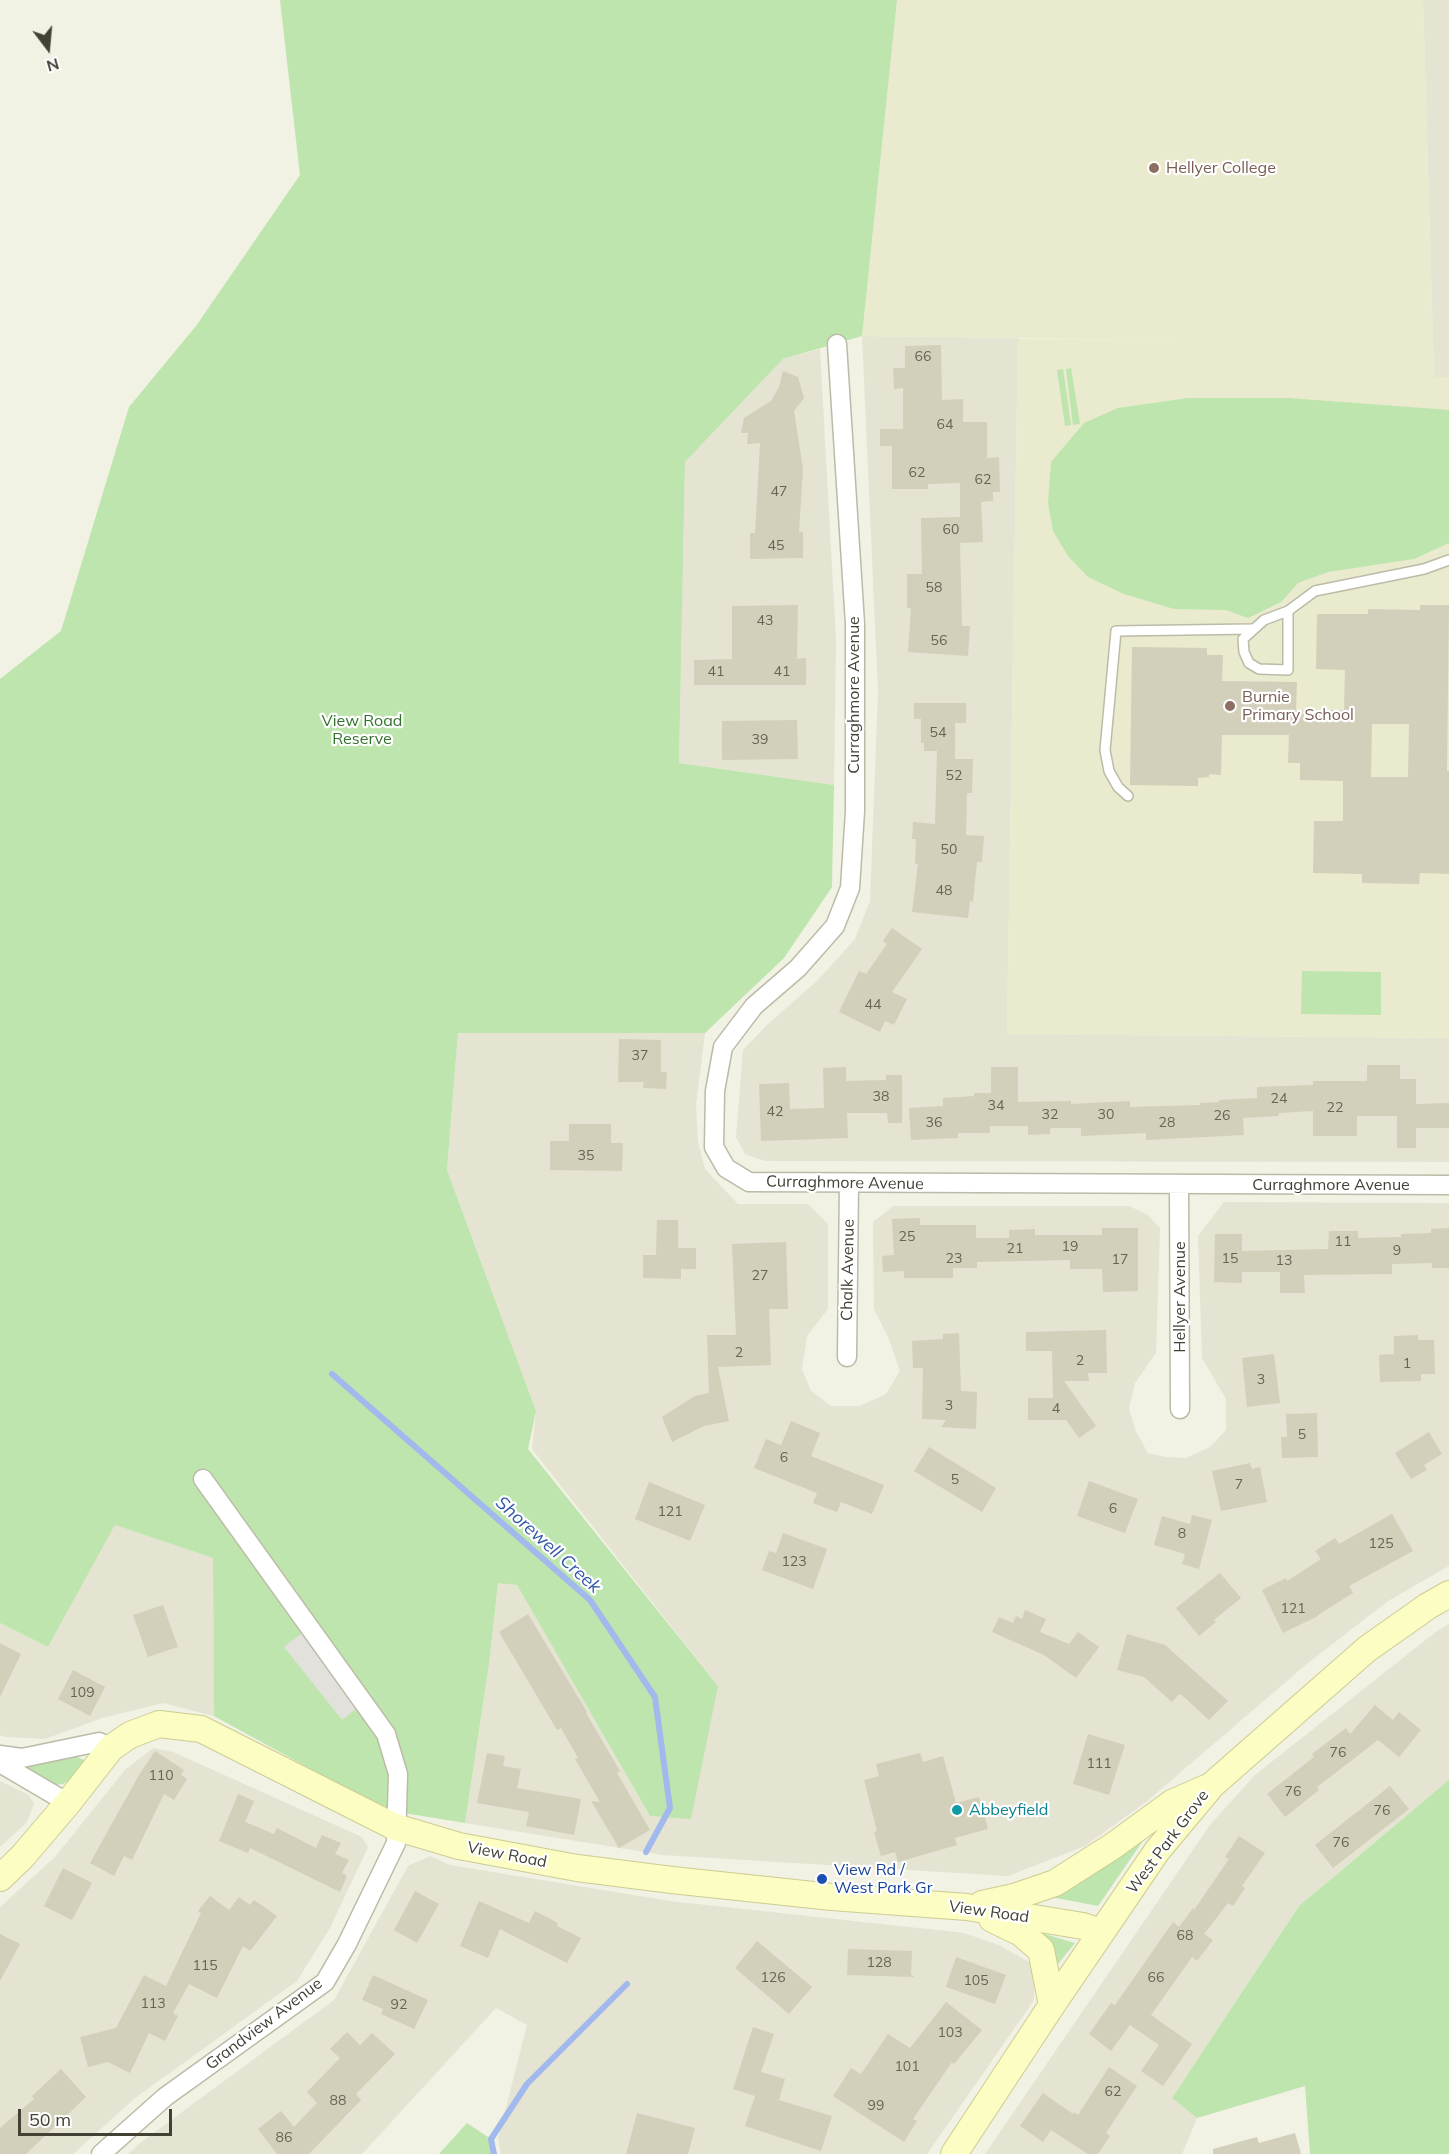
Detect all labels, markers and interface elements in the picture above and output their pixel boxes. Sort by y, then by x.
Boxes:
north arrow [18,18,78,78]
text: N [44,54,62,77]
place label: Hellyer College [1166,158,1276,178]
marker: Hellyer College [1147,161,1161,175]
house number: 66 [915,349,931,365]
house number: 64 [937,417,953,433]
house number: 62 [909,465,925,481]
house number: 62 [975,472,991,488]
house number: 47 [771,484,787,500]
house number: 60 [943,522,959,538]
house number: 45 [768,538,784,554]
house number: 58 [926,580,942,596]
house number: 43 [757,613,773,629]
street label: Curraghmore Avenue [844,616,864,774]
house number: 56 [931,633,947,649]
house number: 41 [708,664,724,680]
house number: 41 [774,664,790,680]
place label: Burnie Primary School [1242,687,1354,725]
marker: Burnie Primary School [1223,699,1237,713]
park label: View Road Reserve [322,711,402,749]
house number: 54 [930,725,946,741]
house number: 39 [752,732,768,748]
house number: 52 [946,768,962,784]
house number: 50 [941,842,957,858]
house number: 48 [936,883,952,899]
house number: 44 [865,997,881,1013]
house number: 37 [632,1048,648,1064]
house number: 38 [873,1089,889,1105]
house number: 24 [1271,1091,1287,1107]
house number: 34 [988,1098,1004,1114]
house number: 22 [1327,1100,1343,1116]
house number: 42 [767,1104,783,1120]
house number: 32 [1042,1107,1058,1123]
house number: 30 [1098,1107,1114,1123]
house number: 26 [1214,1108,1230,1124]
house number: 36 [926,1115,942,1131]
house number: 28 [1159,1115,1175,1131]
house number: 35 [578,1148,594,1164]
street label: Curraghmore Avenue [766,1172,924,1194]
street label: Curraghmore Avenue [1252,1175,1410,1195]
street label: Chalk Avenue [838,1219,858,1321]
house number: 25 [899,1229,915,1245]
house number: 11 [1335,1234,1351,1250]
house number: 19 [1062,1239,1078,1255]
house number: 21 [1007,1241,1023,1257]
street label: Hellyer Avenue [1170,1241,1190,1353]
house number: 9 [1393,1243,1401,1259]
house number: 23 [946,1251,962,1267]
house number: 15 [1222,1251,1238,1267]
house number: 17 [1112,1252,1128,1268]
house number: 13 [1276,1253,1292,1269]
house number: 27 [752,1268,768,1284]
house number: 2 [735,1345,743,1361]
house number: 2 [1076,1353,1084,1369]
house number: 1 [1403,1356,1411,1372]
house number: 3 [1257,1372,1265,1388]
house number: 3 [945,1398,953,1414]
house number: 4 [1052,1401,1060,1417]
house number: 5 [1298,1427,1306,1443]
house number: 6 [780,1450,788,1466]
house number: 5 [951,1472,959,1488]
house number: 7 [1235,1477,1243,1493]
water label: Shorewell Creek [491,1492,605,1598]
house number: 6 [1109,1501,1117,1517]
house number: 121 [657,1504,683,1520]
house number: 8 [1178,1526,1186,1542]
house number: 125 [1368,1536,1394,1552]
house number: 123 [781,1554,807,1570]
house number: 121 [1280,1601,1306,1617]
house number: 109 [69,1685,95,1701]
house number: 76 [1330,1745,1346,1761]
house number: 111 [1086,1756,1112,1772]
house number: 110 [148,1768,174,1784]
house number: 76 [1285,1784,1301,1800]
street label: West Park Grove [1123,1786,1213,1898]
place label: Abbeyfield [969,1800,1048,1820]
marker: Abbeyfield [950,1803,964,1817]
house number: 76 [1374,1803,1390,1819]
house number: 76 [1333,1835,1349,1851]
street label: View Road [465,1838,549,1872]
place label: View Rd / West Park Gr [834,1860,933,1898]
marker: View Rd / West Park Gr [815,1872,829,1886]
street label: View Road [948,1897,1030,1927]
house number: 68 [1177,1928,1193,1944]
house number: 128 [866,1955,892,1971]
house number: 115 [192,1958,218,1974]
house number: 126 [760,1970,786,1986]
house number: 66 [1148,1970,1164,1986]
house number: 105 [963,1973,989,1989]
street label: Grandview Avenue [202,1974,326,2074]
house number: 113 [140,1996,166,2012]
house number: 92 [391,1997,407,2013]
house number: 103 [937,2025,963,2041]
house number: 101 [894,2059,920,2075]
house number: 62 [1105,2084,1121,2100]
house number: 88 [330,2093,346,2109]
scale bar [21,2097,176,2135]
house number: 99 [868,2098,884,2114]
text: 50 m [29,2108,71,2131]
house number: 86 [276,2130,292,2146]

